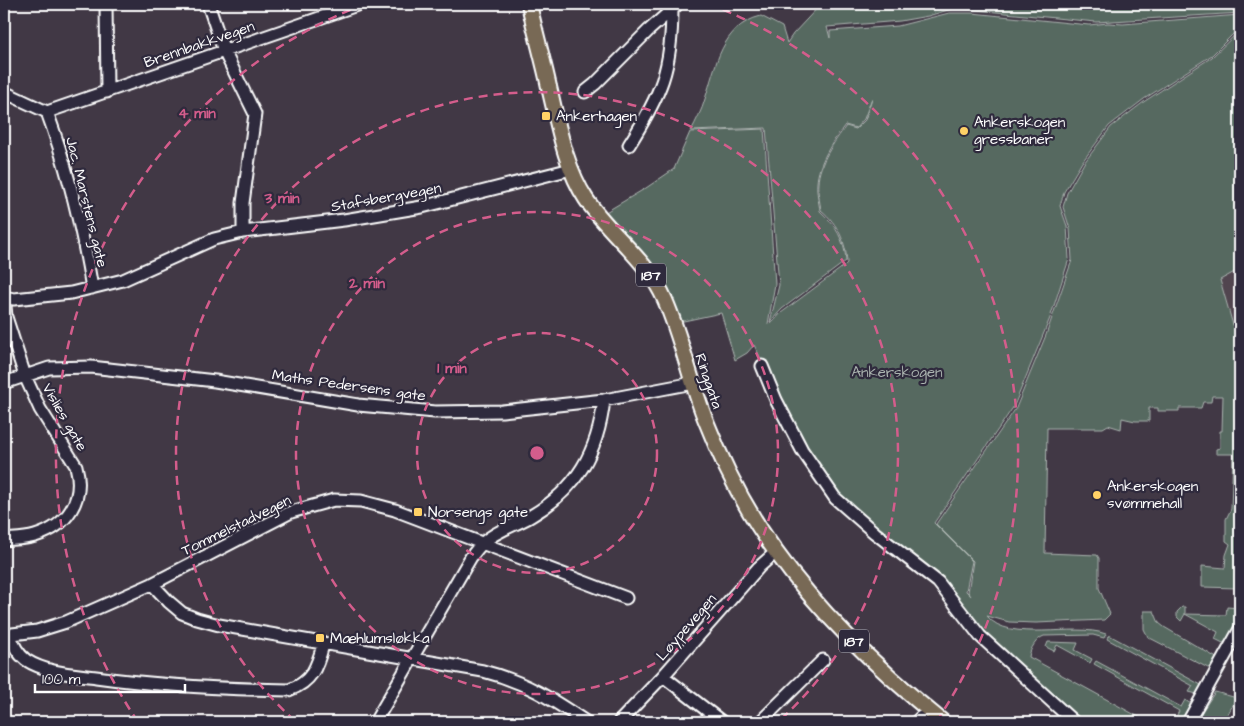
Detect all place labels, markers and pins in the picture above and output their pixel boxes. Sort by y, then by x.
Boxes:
place label: Ankerhagen [556,106,638,128]
marker: Ankerhagen [540,110,552,122]
place label: Ankerskogen gressbaner [974,112,1066,151]
marker: Ankerskogen gressbaner [958,125,970,137]
centre of rings [528,444,546,462]
place label: Ankerskogen svømmehall [1107,476,1199,514]
marker: Ankerskogen svømmehall [1091,489,1103,501]
place label: Norsengs gate [428,502,528,524]
marker: Norsengs gate [412,506,424,518]
place label: Mæhlumsløkka [330,628,430,649]
marker: Mæhlumsløkka [314,632,326,644]

